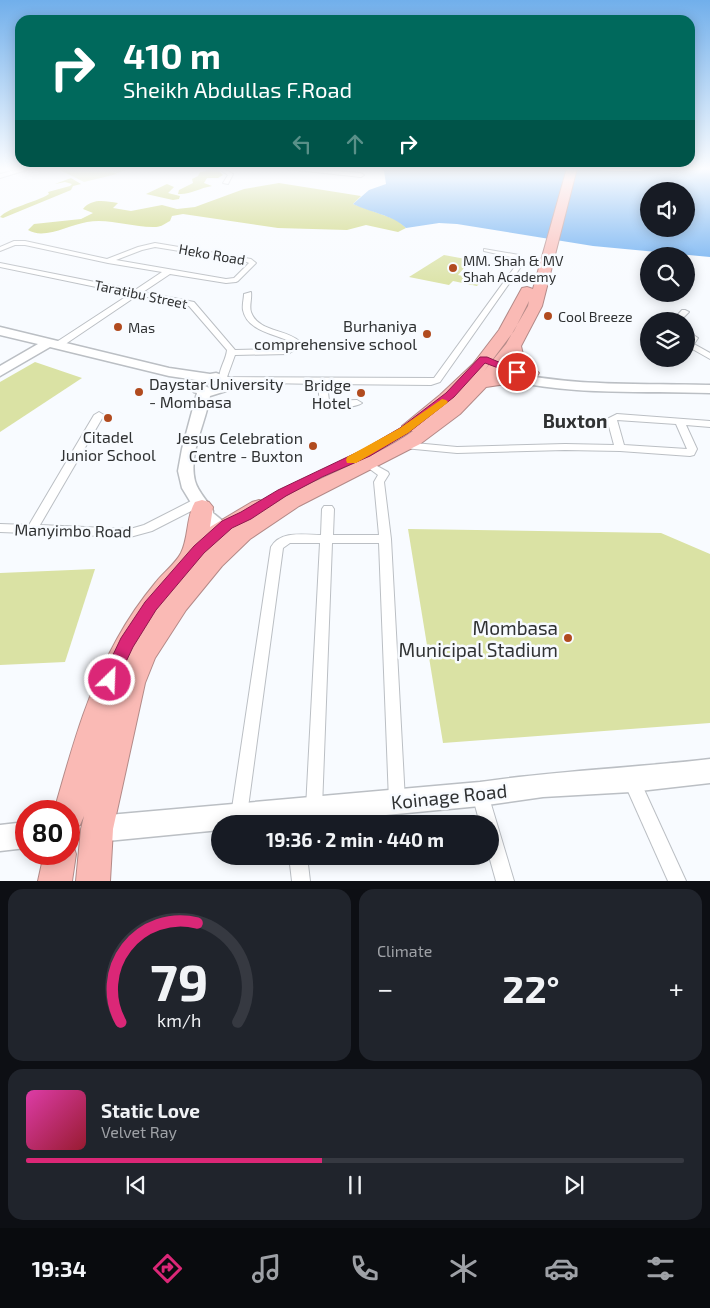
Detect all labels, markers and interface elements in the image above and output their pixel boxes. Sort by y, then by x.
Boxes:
text: 410 m [123,34,221,76]
icon: right [40,35,105,100]
text: Sheikh Abdullas F.Road [123,76,352,102]
icon: left [288,130,316,158]
icon: ahead [341,130,369,158]
icon: right [394,130,422,158]
map controls [640,182,695,367]
button: sound [640,182,695,237]
street label: Heko Road [177,240,247,268]
button: search [640,247,695,302]
place label: MM. Shah & MV Shah Academy [463,252,564,285]
marker: MM. Shah & MV Shah Academy [447,262,459,274]
street label: Taratibu Street [93,276,189,312]
place label: Cool Breeze [558,308,633,325]
marker: Cool Breeze [542,310,554,322]
button: layers [640,312,695,367]
place label: Burhaniya comprehensive school [254,316,417,353]
place label: Mas [128,319,155,336]
marker: Mas [112,321,124,333]
marker: Burhaniya comprehensive school [421,328,433,340]
pin [496,351,538,393]
icon: arrive [503,358,531,386]
place label: Daystar University - Mombasa [149,374,284,411]
place label: Bridge Hotel [304,375,351,412]
marker: Daystar University - Mombasa [133,386,145,398]
marker: Bridge Hotel [355,387,367,399]
district label: Buxton [543,409,607,432]
marker: Citadel Junior School [102,412,114,424]
place label: Citadel Junior School [60,427,156,464]
place label: Jesus Celebration Centre - Buxton [176,428,303,465]
marker: Jesus Celebration Centre - Buxton [307,440,319,452]
street label: Manyimbo Road [14,519,132,541]
place label: Mombasa Municipal Stadium [399,616,558,661]
marker: Mombasa Municipal Stadium [562,632,574,644]
position arrow [83,653,135,705]
street label: Koinage Road [390,778,508,814]
speed limit sign: 80 [15,800,80,865]
text: 19:36 · 2 min · 440 m [266,828,444,851]
text: Climate [377,941,432,960]
text: 79 [150,949,209,1011]
text: 22° [502,965,560,1011]
text: − [377,971,393,1005]
text: + [669,971,684,1005]
text: km/h [157,1009,202,1031]
text: Static Love [101,1099,200,1122]
text: Velvet Ray [101,1122,177,1141]
icon: previous [122,1171,150,1199]
icon: pause [341,1171,369,1199]
icon: next [560,1171,588,1199]
icon: directions [150,1251,185,1286]
icon: music [249,1251,284,1286]
icon: phone [347,1251,382,1286]
icon: climate [446,1251,481,1286]
icon: car [544,1251,579,1286]
icon: filters [643,1251,678,1286]
text: 19:34 [32,1255,86,1281]

